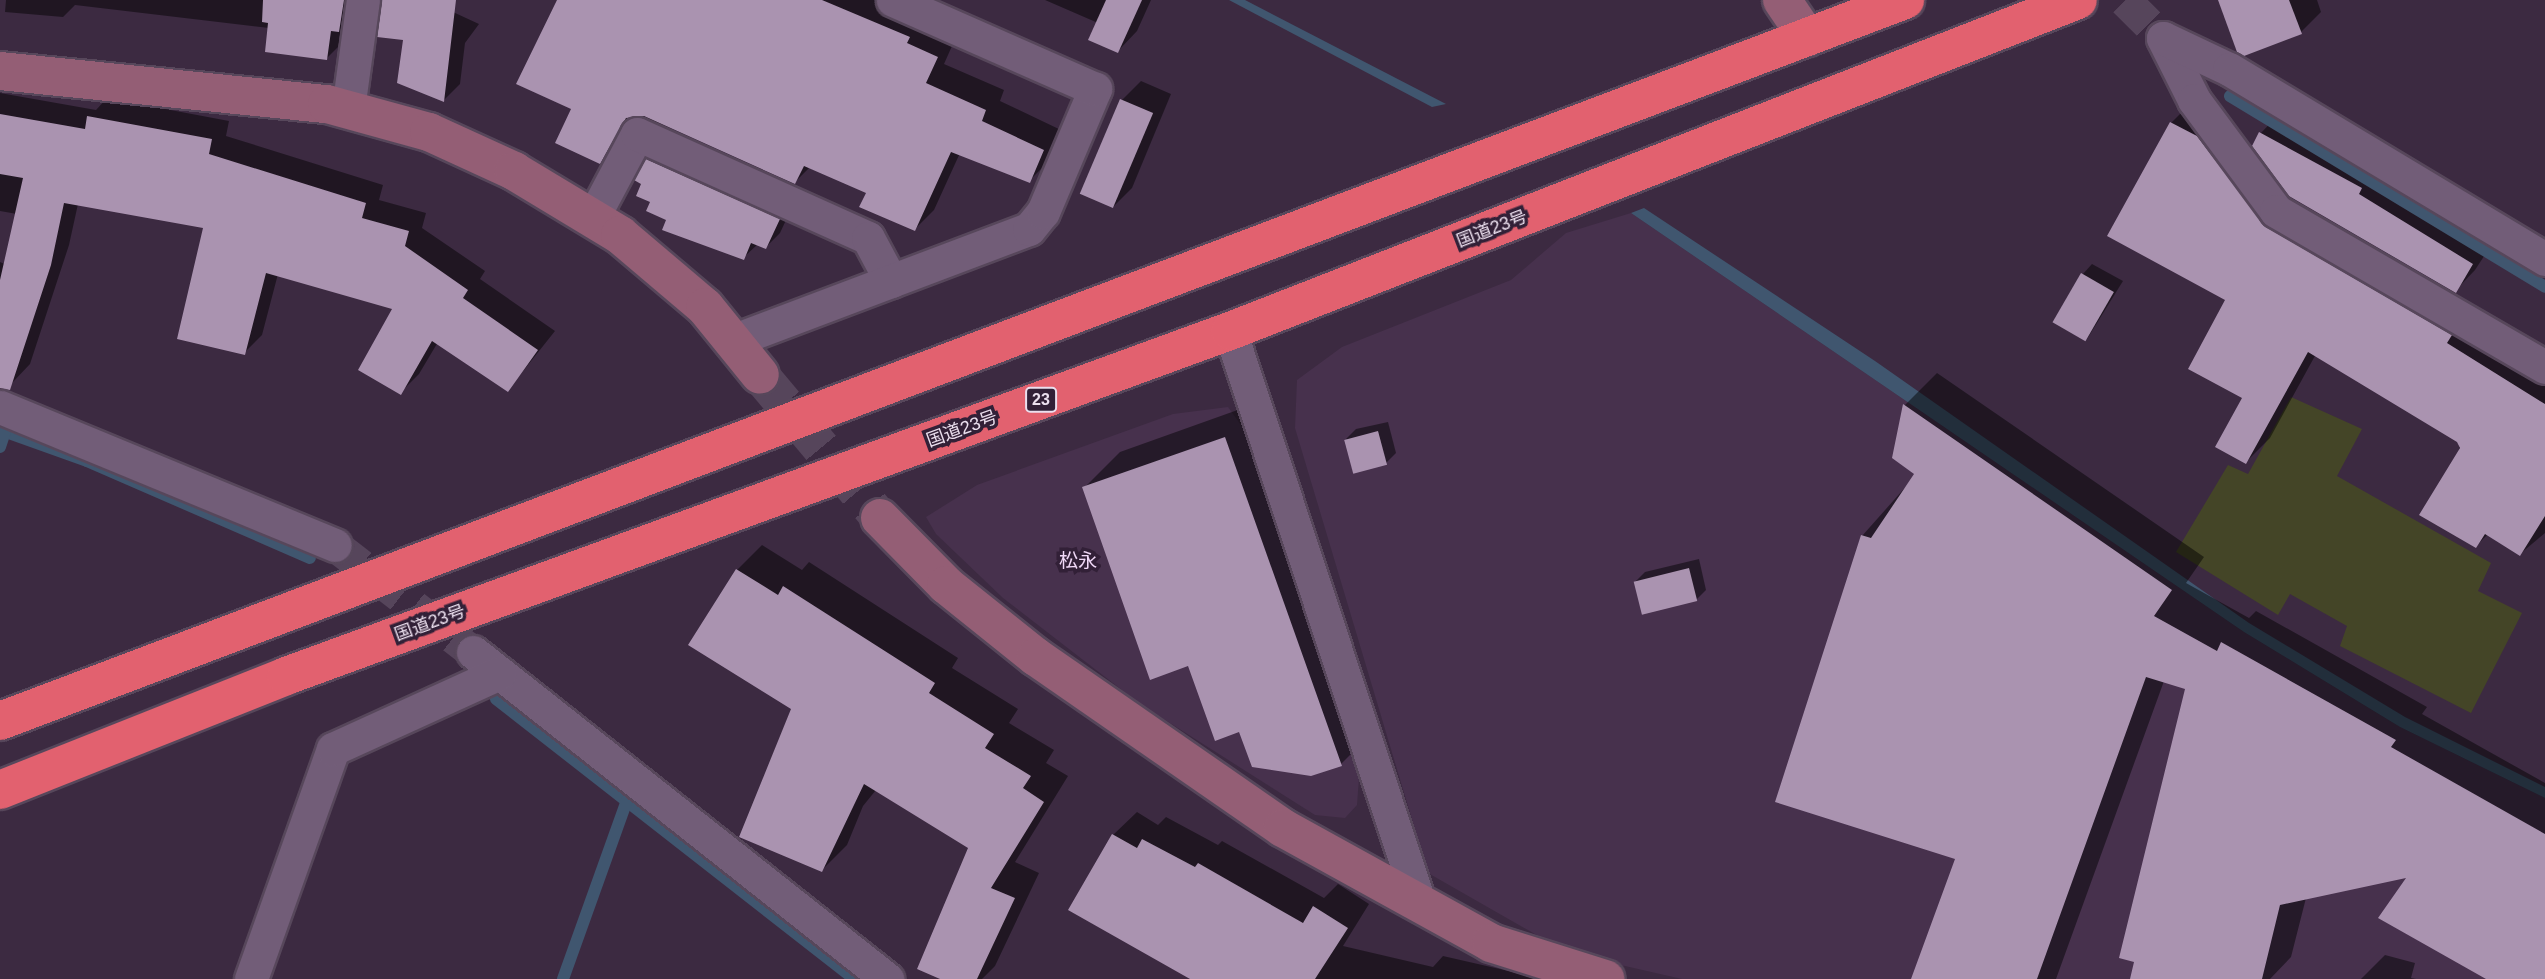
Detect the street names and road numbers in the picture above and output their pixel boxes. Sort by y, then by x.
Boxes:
street label: 国道23号 [1454,206,1530,252]
road number: 23 [1024,388,1058,412]
street label: 国道23号 [924,406,1000,452]
street label: 国道23号 [392,600,468,646]

